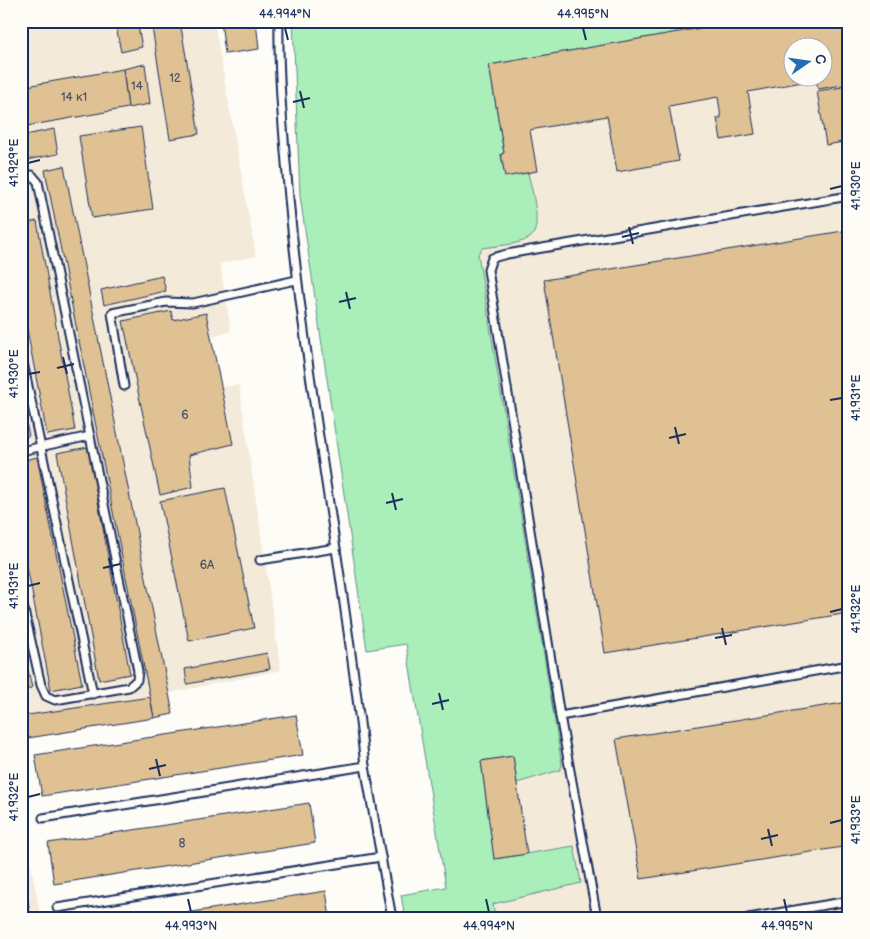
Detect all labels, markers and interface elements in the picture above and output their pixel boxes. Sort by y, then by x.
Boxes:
text: 44.994°N [259,7,311,22]
text: 44.995°N [557,7,609,22]
north arrow [782,38,832,88]
text: С [811,53,830,66]
house number: 12 [169,71,181,86]
house number: 14 [131,79,144,94]
house number: 14 к1 [61,90,87,105]
text: 41.929°E [7,139,22,187]
text: 41.930°E [849,161,864,211]
text: 41.930°E [7,349,22,399]
text: 41.931°E [849,375,864,421]
house number: 6 [181,408,189,423]
house number: 6А [200,558,215,573]
text: 41.931°E [7,563,22,609]
text: 41.932°E [849,585,864,633]
text: 41.932°E [7,773,22,821]
text: 41.933°E [849,795,864,845]
house number: 8 [179,836,186,851]
text: 44.993°N [165,919,217,934]
text: 44.994°N [463,919,515,934]
text: 44.995°N [761,919,813,934]

